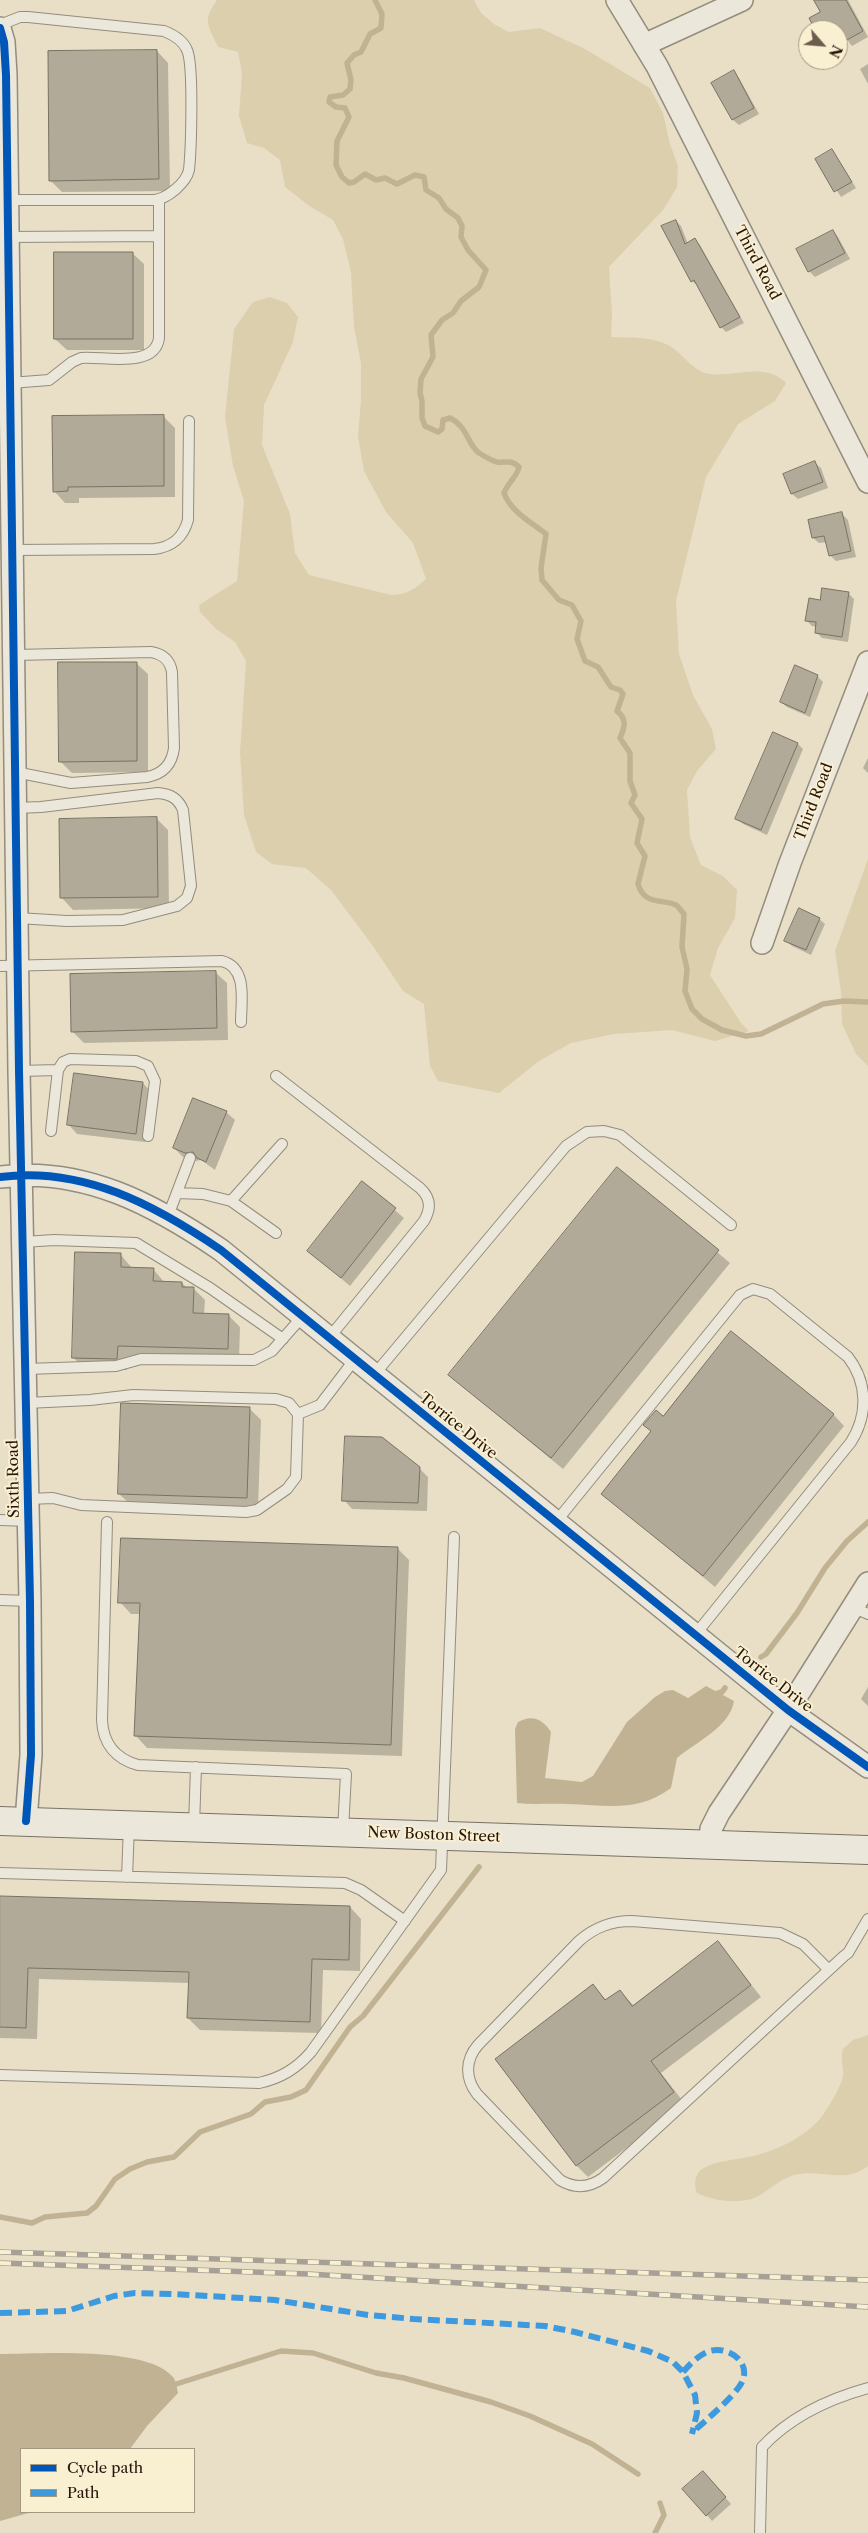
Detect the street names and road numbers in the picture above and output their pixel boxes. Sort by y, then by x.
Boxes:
street label: Third Road [730,223,784,303]
street label: Third Road [791,761,837,843]
street label: Torrice Drive [415,1389,501,1463]
street label: Sixth Road [4,1440,24,1518]
street label: Torrice Drive [730,1644,816,1716]
street label: New Boston Street [367,1824,501,1846]

